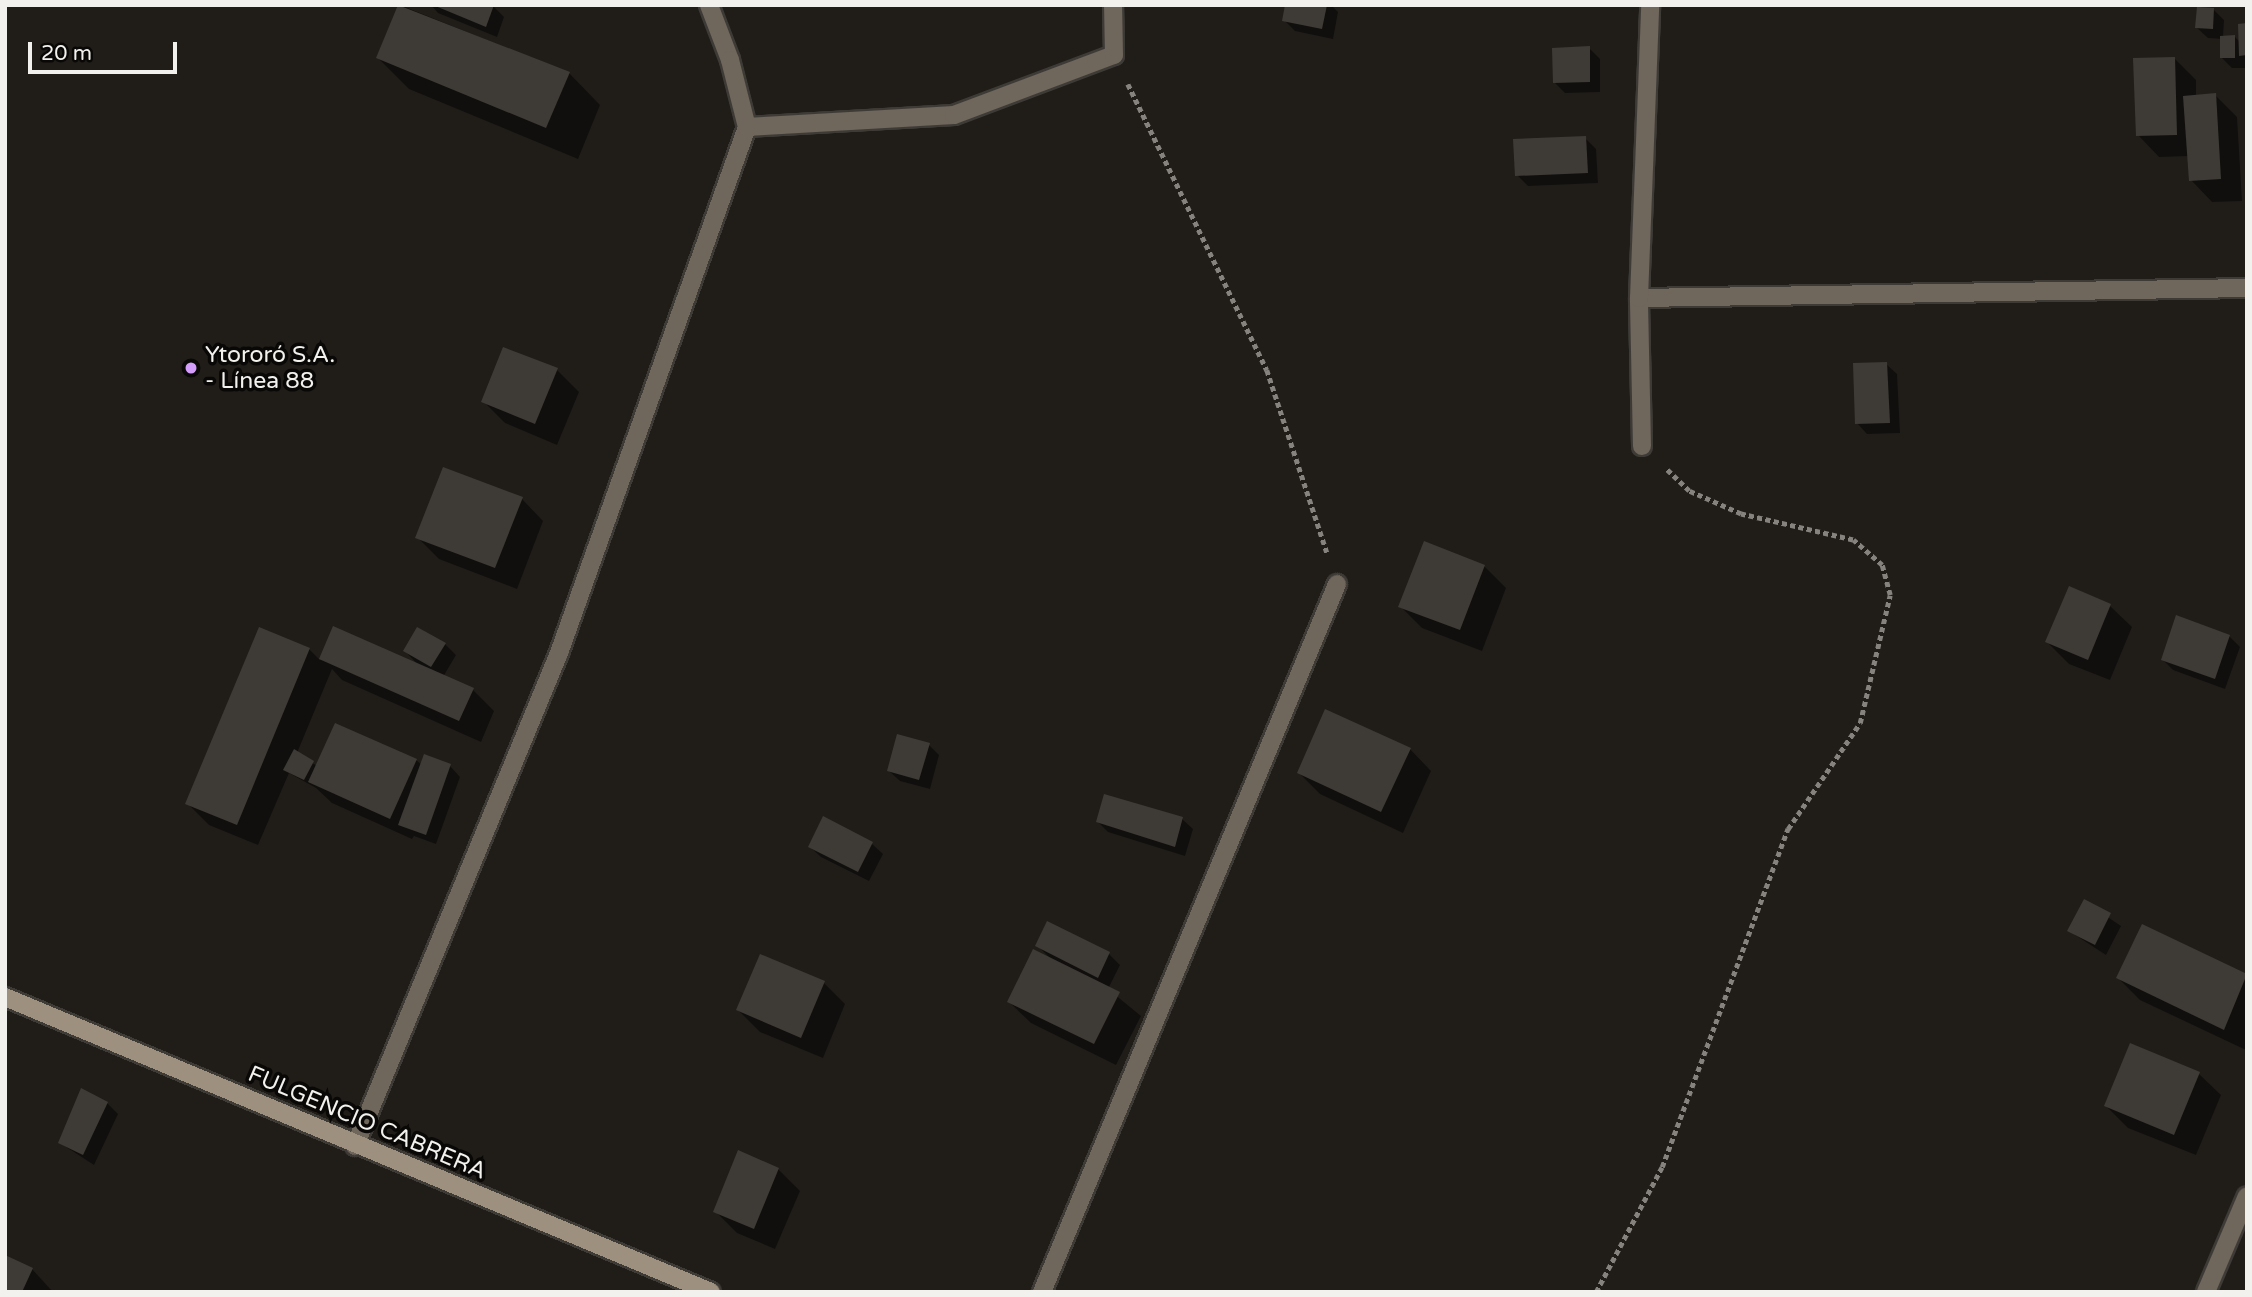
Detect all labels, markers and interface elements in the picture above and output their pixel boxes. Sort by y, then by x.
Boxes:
scale bar [32,28,180,72]
text: 20 m [41,41,92,66]
place label: Ytororó S.A. - Línea 88 [205,341,335,395]
marker: Ytororó S.A. - Línea 88 [183,360,199,376]
street label: FULGENCIO CABRERA [244,1060,490,1186]

